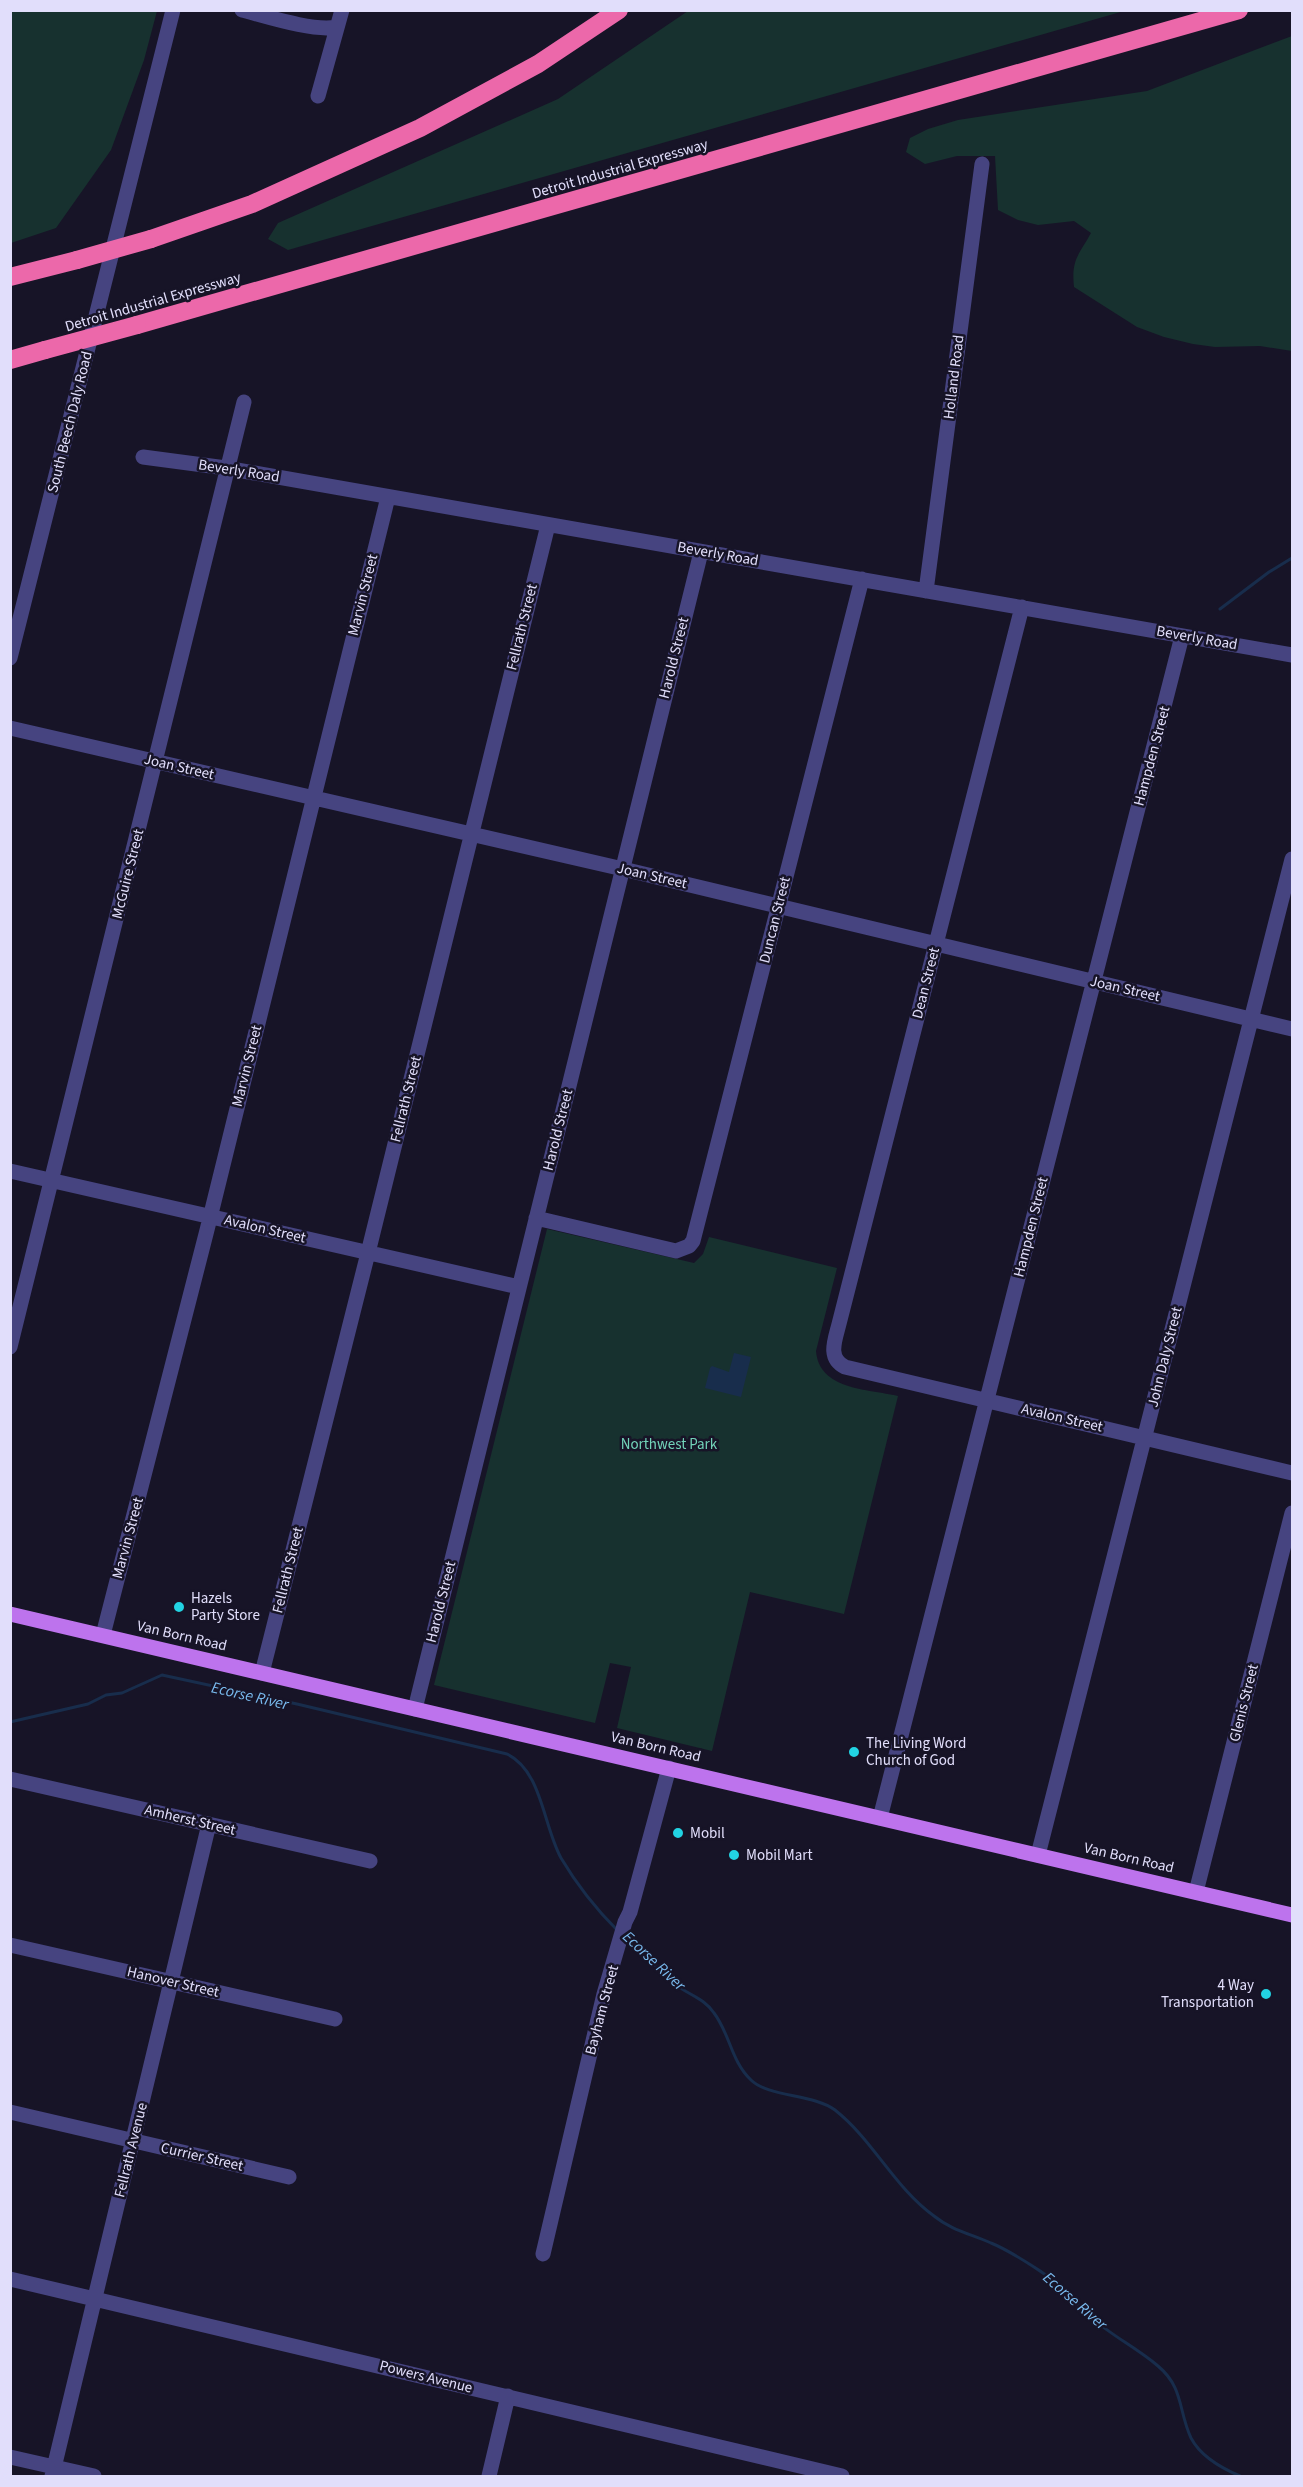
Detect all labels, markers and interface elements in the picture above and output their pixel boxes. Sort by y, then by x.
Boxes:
street label: Detroit Industrial Expressway [530,134,710,204]
street label: Detroit Industrial Expressway [63,267,243,337]
street label: Holland Road [938,334,970,420]
street label: South Beech Daly Road [42,349,98,495]
street label: Beverly Road [197,454,281,488]
street label: Beverly Road [676,537,760,571]
street label: Marvin Street [343,552,383,638]
street label: Fellrath Street [501,582,543,672]
street label: Harold Street [654,615,694,701]
street label: Beverly Road [1155,621,1239,655]
street label: Hampden Street [1129,704,1175,808]
street label: Joan Street [142,749,216,785]
street label: McGuire Street [107,827,149,921]
street label: Joan Street [615,858,689,894]
street label: Duncan Street [754,874,796,966]
street label: Dean Street [907,945,945,1021]
street label: Joan Street [1088,971,1162,1007]
street label: Marvin Street [227,1023,267,1109]
street label: Fellrath Street [385,1054,427,1144]
street label: Harold Street [538,1087,578,1173]
street label: Hampden Street [1008,1175,1054,1279]
street label: Avalon Street [222,1209,308,1249]
street label: John Daly Street [1142,1305,1188,1409]
street label: Avalon Street [1019,1398,1105,1438]
park label: Northwest Park [621,1434,718,1455]
street label: Marvin Street [107,1495,149,1581]
street label: Fellrath Street [267,1525,309,1615]
street label: Harold Street [421,1559,461,1645]
place label: Hazels Party Store [191,1588,260,1626]
marker: Hazels Party Store [172,1600,186,1614]
street label: Van Born Road [135,1615,229,1657]
street label: Glenis Street [1224,1662,1264,1744]
water label: Ecorse River [209,1676,292,1716]
street label: Van Born Road [609,1726,703,1768]
place label: The Living Word Church of God [866,1733,966,1771]
marker: The Living Word Church of God [847,1745,861,1759]
street label: Amherst Street [142,1799,238,1841]
place label: Mobil [690,1823,725,1844]
marker: Mobil [671,1826,685,1840]
street label: Van Born Road [1082,1837,1176,1879]
place label: Mobil Mart [746,1845,813,1866]
marker: Mobil Mart [727,1848,741,1862]
water label: Ecorse River [618,1926,691,1997]
street label: Hanover Street [125,1961,221,2003]
street label: Bayham Street [580,1963,624,2057]
place label: 4 Way Transportation [1161,1975,1254,2013]
marker: 4 Way Transportation [1259,1987,1273,2001]
street label: Fellrath Avenue [109,2100,153,2200]
street label: Currier Street [159,2137,245,2177]
water label: Ecorse River [1038,2267,1113,2336]
street label: Powers Avenue [377,2355,475,2399]

